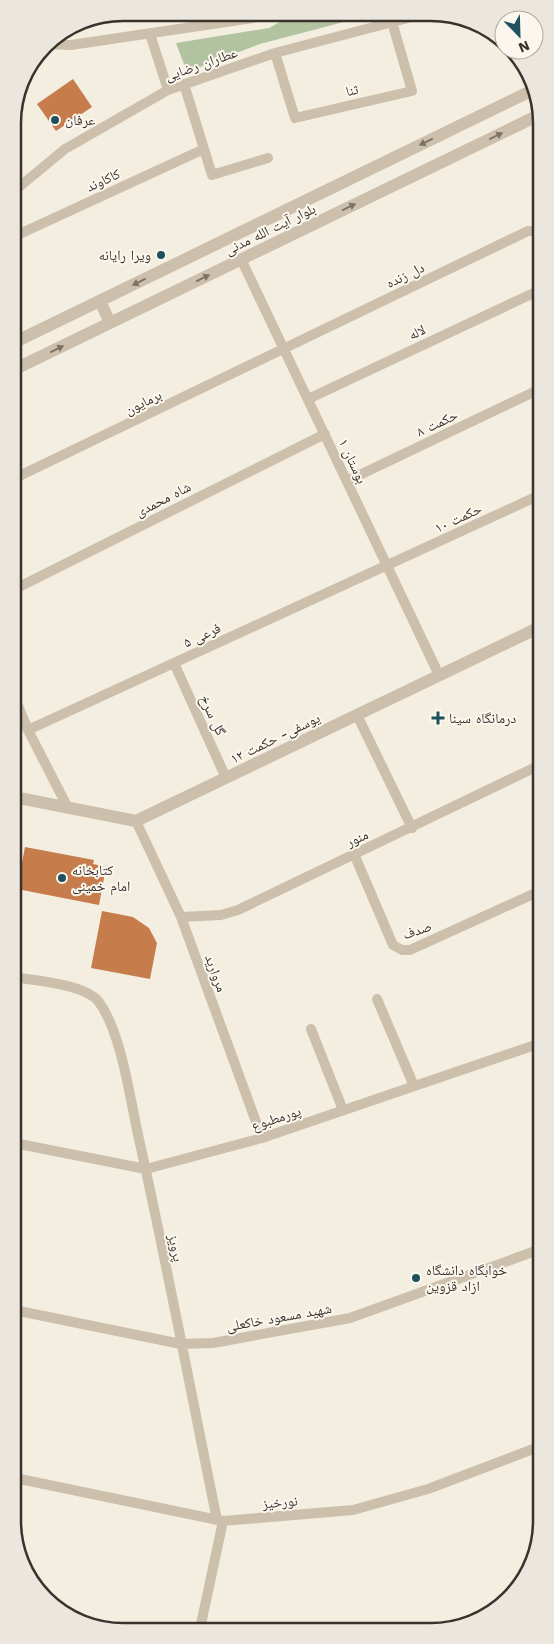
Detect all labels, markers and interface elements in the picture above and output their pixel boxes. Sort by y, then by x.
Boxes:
north arrow [494,10,544,60]
text: N [516,38,532,56]
street label: عطاران رضایی [163,44,240,85]
street label: ثنا [344,81,360,99]
place label: عرفان [65,112,95,129]
marker: عرفان [49,114,61,126]
one-way arrow [489,132,503,140]
one-way arrow [419,138,434,146]
street label: کاکاوند [83,165,123,196]
street label: بلوار آیت الله مدنی [222,200,319,259]
one-way arrow [342,203,357,211]
place label: ویرا رایانه [99,247,151,264]
marker: ویرا رایانه [155,249,167,261]
street label: دل زنده [383,259,427,292]
one-way arrow [196,274,210,282]
one-way arrow [132,278,146,286]
street label: لاله [406,321,428,343]
one-way arrow [50,344,64,352]
street label: برمایون [122,386,165,419]
street label: حکمت ۸ [414,406,460,439]
street label: بوستان ۱ [335,436,370,486]
street label: شاه محمدی [133,478,194,521]
street label: حکمت ۱۰ [432,500,484,536]
street label: فرعی ۵ [181,619,224,651]
street label: گل سرخ [195,692,229,739]
street label: یوسفی- حکمت ۱۲ [228,709,323,767]
place label: درمانگاه سینا [449,710,517,727]
marker: درمانگاه سینا [431,711,445,725]
street label: منور [343,826,371,851]
place label: کتابخانه امام خمینی [72,862,130,896]
marker: کتابخانه امام خمینی [56,872,68,884]
street label: صدف [400,918,434,942]
street label: مروارید [201,952,230,994]
street label: پورمطبوع [249,1102,304,1135]
street label: پرویز [164,1232,187,1264]
place label: خوابگاه دانشگاه ازاد قزوین [426,1262,507,1295]
marker: خوابگاه دانشگاه ازاد قزوین [410,1272,422,1284]
street label: شهید مسعود خاکعلی [225,1300,333,1335]
street label: نورخیز [261,1492,299,1513]

